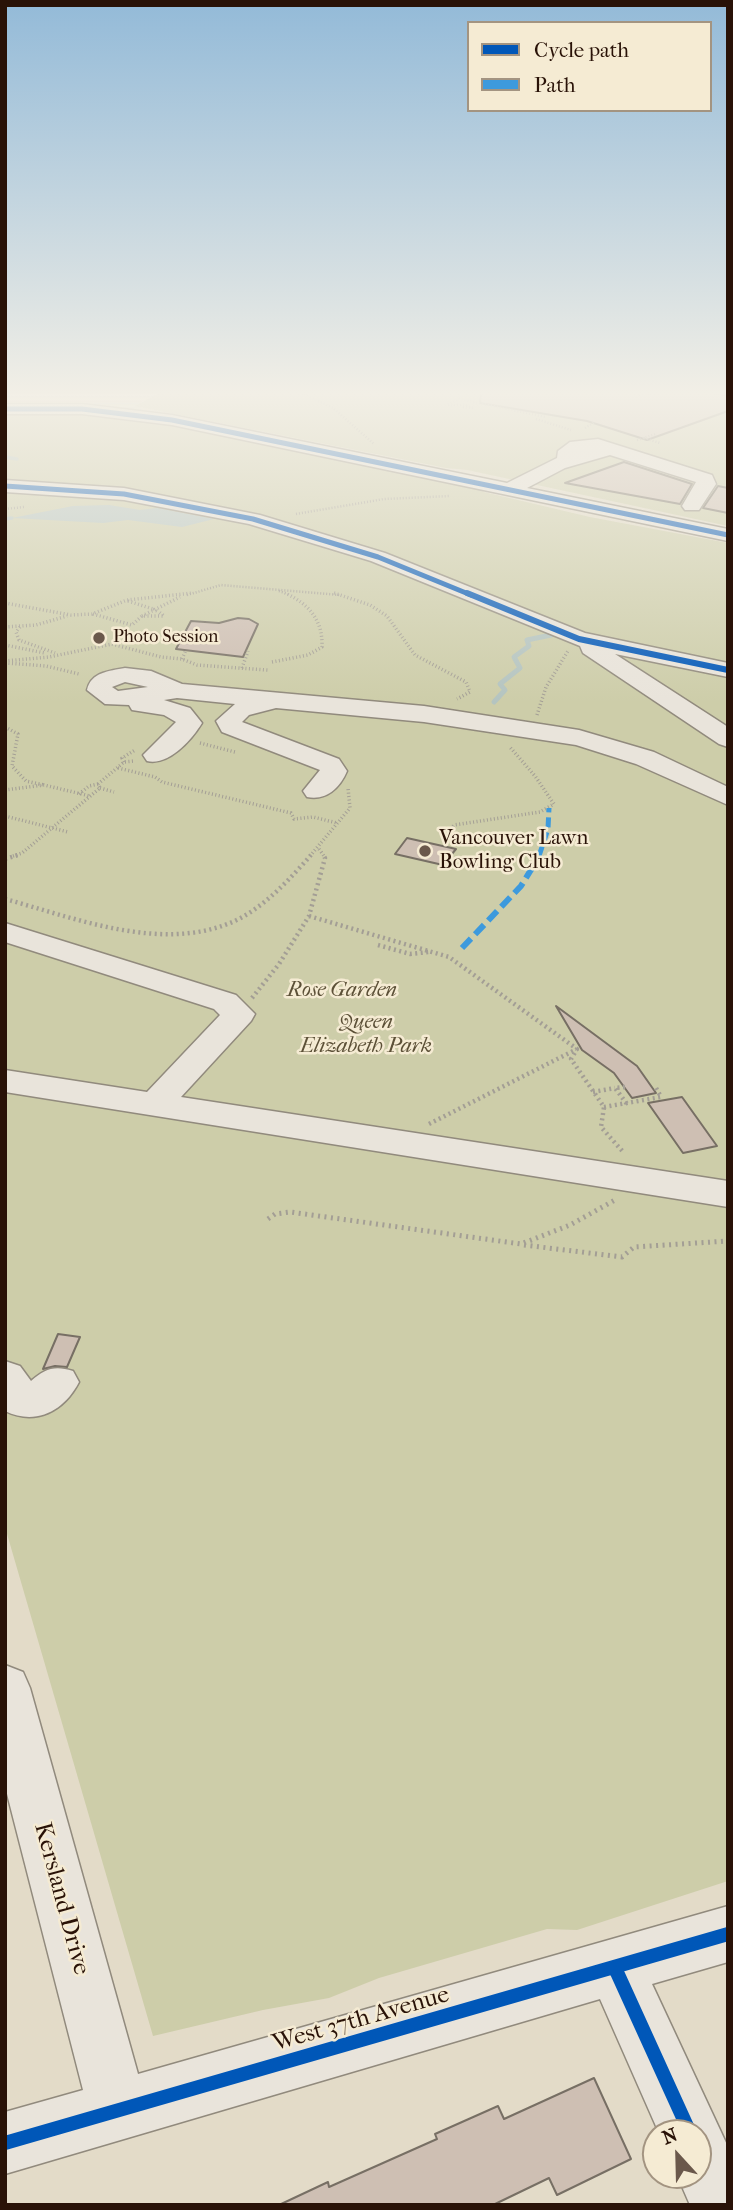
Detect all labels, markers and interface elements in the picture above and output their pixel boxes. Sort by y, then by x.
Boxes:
legend [467,21,712,112]
text: Cycle path [534,38,629,62]
text: Path [534,73,575,97]
place label: Photo Session [113,627,218,649]
marker: Photo Session [91,630,107,646]
place label: Vancouver Lawn Bowling Club [439,826,588,876]
marker: Vancouver Lawn Bowling Club [417,843,433,859]
park label: Rose Garden [287,978,397,1004]
park label: Queen Elizabeth Park [300,1010,432,1060]
street label: Kersland Drive [27,1820,95,1978]
street label: West 37th Avenue [269,1981,453,2059]
north arrow [642,2119,712,2189]
text: N [659,2123,681,2149]

